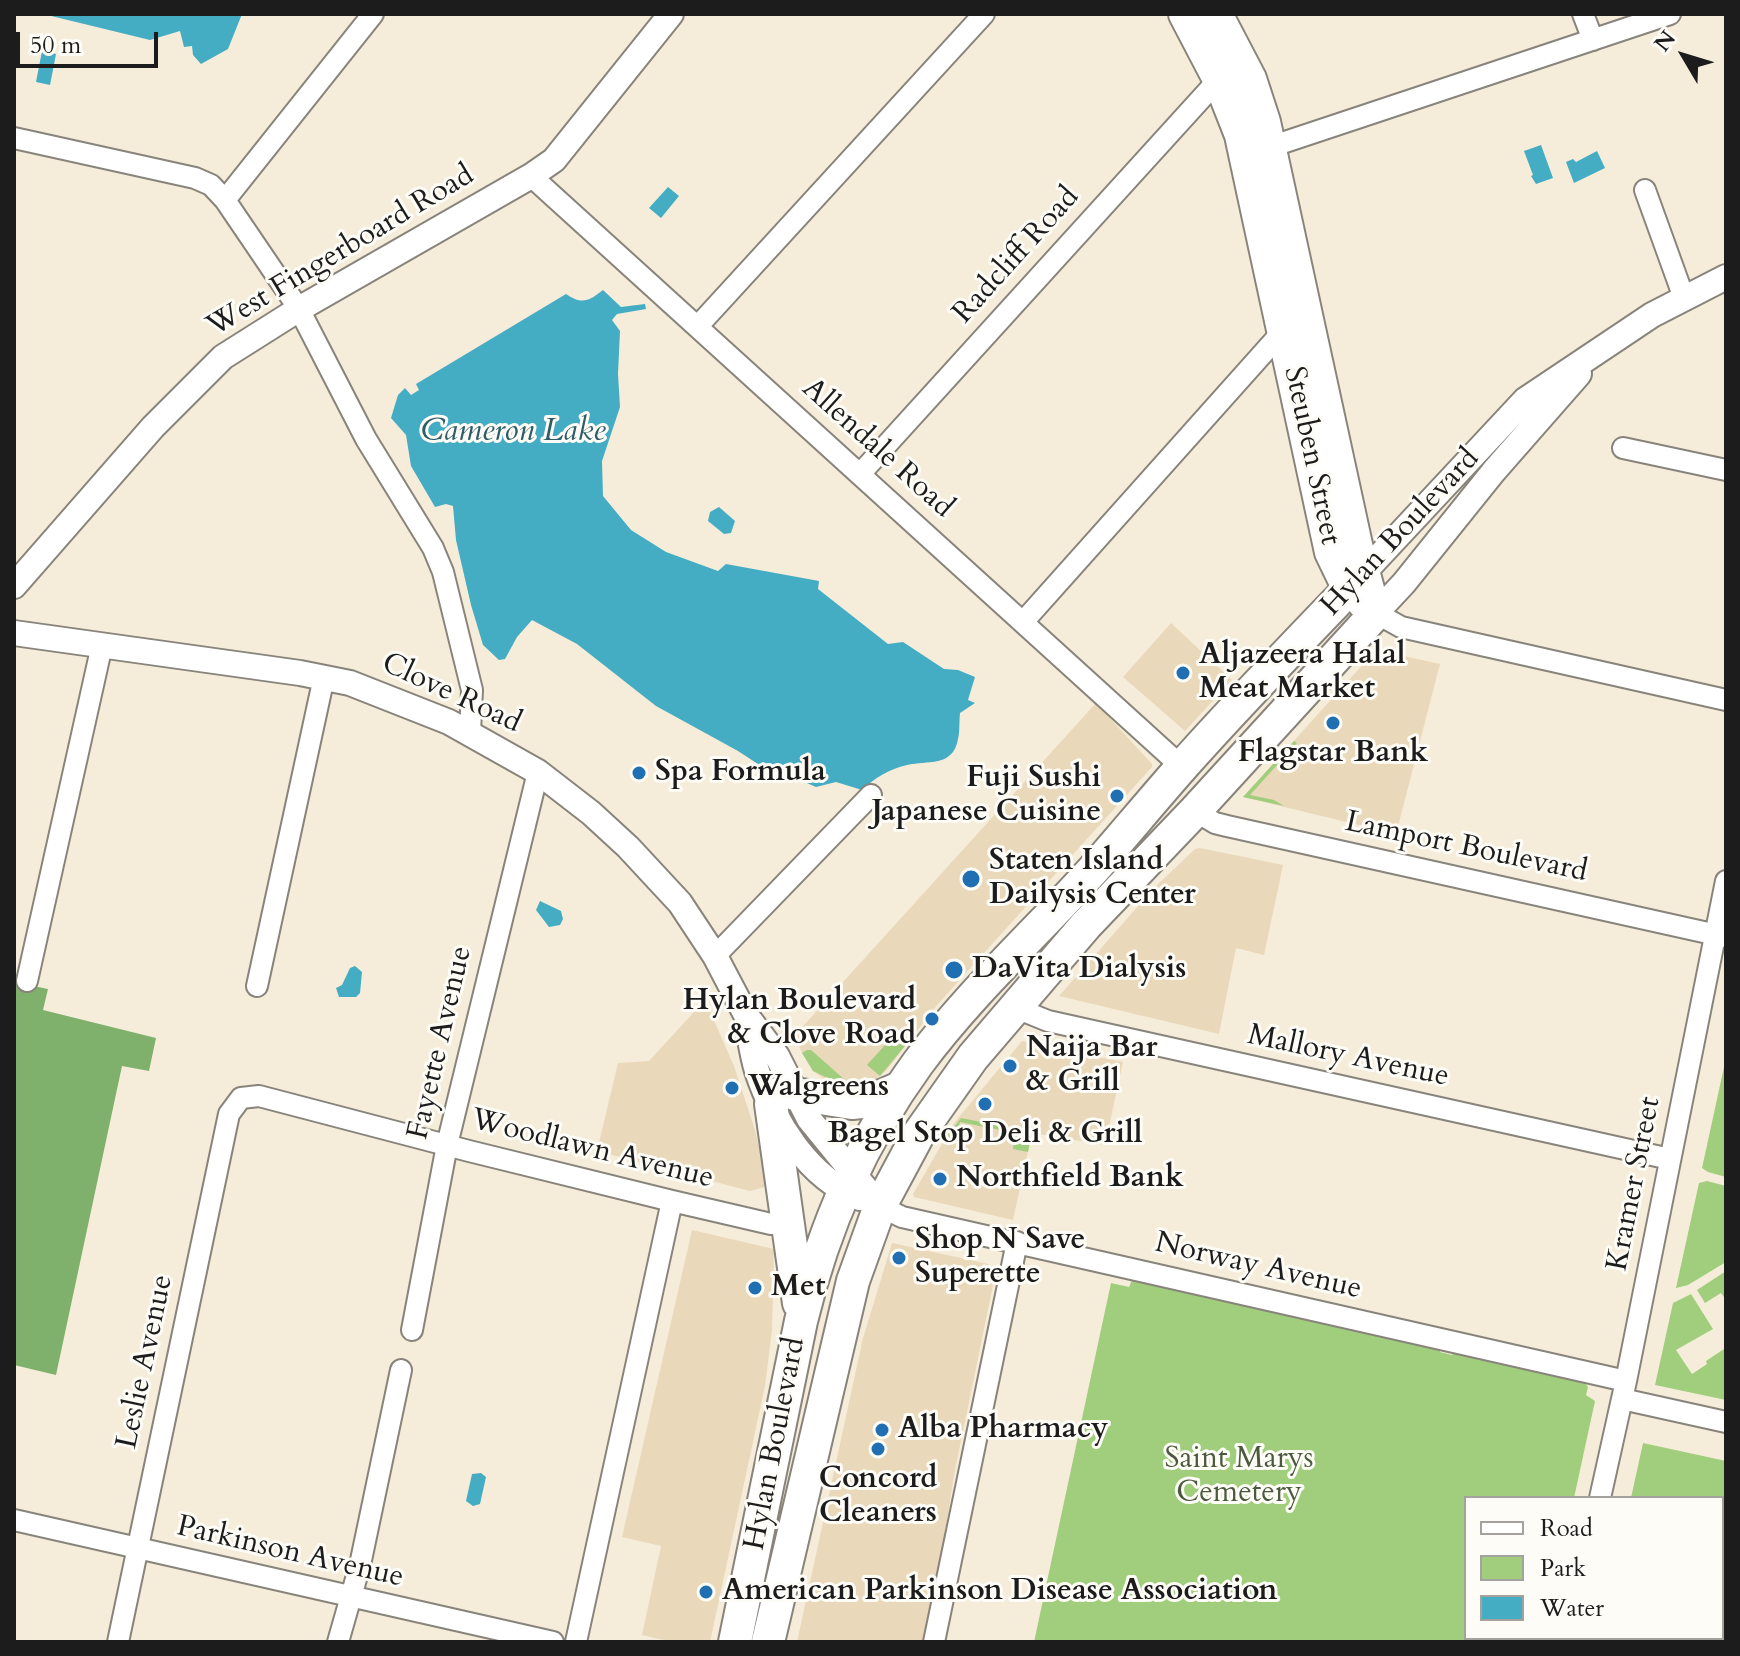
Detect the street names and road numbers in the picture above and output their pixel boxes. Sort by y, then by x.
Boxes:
street label: West Fingerboard Road [201,158,481,346]
street label: Radcliff Road [946,180,1088,332]
street label: Steuben Street [1275,363,1347,549]
street label: Allendale Road [794,372,960,526]
street label: Hylan Boulevard [1314,442,1488,624]
street label: Clove Road [376,646,526,742]
street label: Lamport Boulevard [1342,805,1590,891]
street label: Fayette Avenue [401,943,481,1143]
street label: Mallory Avenue [1244,1018,1452,1096]
street label: Kramer Street [1601,1094,1669,1274]
street label: Woodlawn Avenue [467,1102,717,1198]
street label: Norway Avenue [1151,1226,1365,1308]
street label: Leslie Avenue [110,1272,182,1452]
street label: Hylan Boulevard [738,1335,814,1553]
street label: Parkinson Avenue [173,1509,407,1597]

